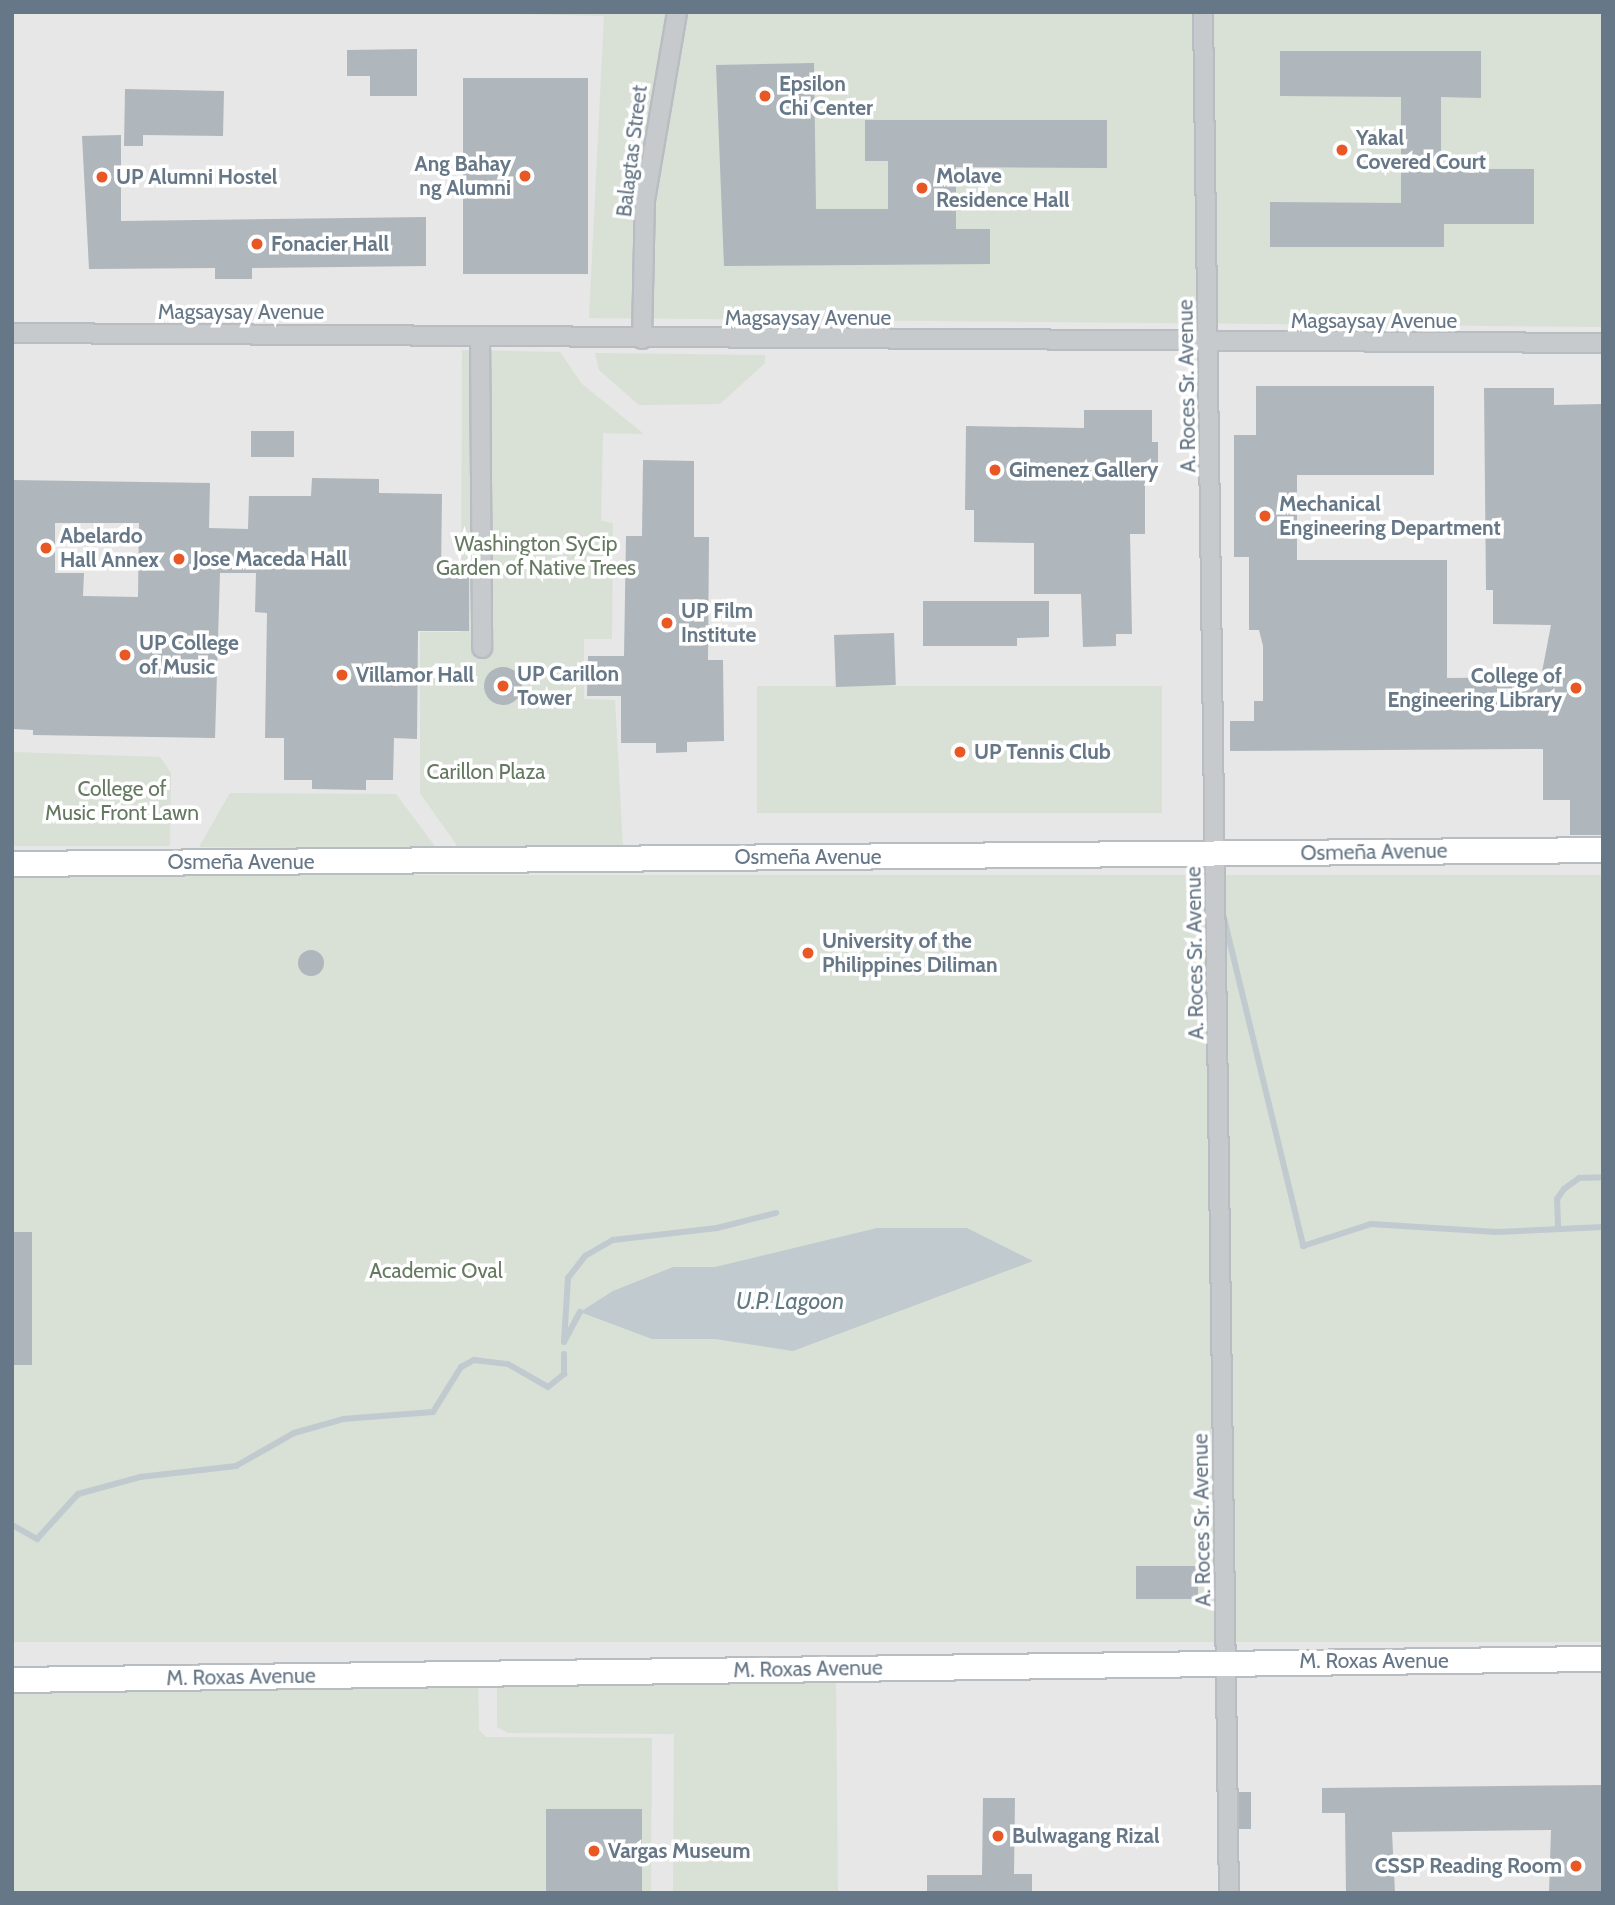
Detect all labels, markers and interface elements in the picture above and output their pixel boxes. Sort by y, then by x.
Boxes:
place label: Epsilon Chi Center [779,71,873,121]
street label: Balagtas Street [611,84,653,218]
marker: Epsilon Chi Center [757,88,773,104]
place label: Yakal Covered Court [1356,125,1486,175]
marker: Yakal Covered Court [1334,142,1350,158]
place label: Ang Bahay ng Alumni [415,151,511,201]
place label: Molave Residence Hall [936,163,1070,213]
place label: UP Alumni Hostel [116,164,277,190]
marker: Ang Bahay ng Alumni [517,168,533,184]
marker: UP Alumni Hostel [94,169,110,185]
marker: Molave Residence Hall [914,180,930,196]
place label: Fonacier Hall [271,231,389,257]
marker: Fonacier Hall [249,236,265,252]
street label: Magsaysay Avenue [158,299,324,325]
street label: A. Roces Sr. Avenue [1173,299,1201,473]
street label: Magsaysay Avenue [725,305,891,331]
street label: Magsaysay Avenue [1291,308,1457,334]
place label: Gimenez Gallery [1009,457,1158,483]
marker: Gimenez Gallery [987,462,1003,478]
place label: Mechanical Engineering Department [1279,491,1501,541]
marker: Mechanical Engineering Department [1257,508,1273,524]
place label: Abelardo Hall Annex [60,523,159,573]
park label: Washington SyCip Garden of Native Trees [436,531,636,581]
marker: Abelardo Hall Annex [38,540,54,556]
place label: Jose Maceda Hall [193,546,347,572]
marker: Jose Maceda Hall [171,551,187,567]
place label: UP Film Institute [681,598,756,648]
marker: UP Film Institute [659,615,675,631]
place label: UP College of Music [139,630,239,680]
marker: UP College of Music [117,647,133,663]
place label: UP Carillon Tower [517,661,619,711]
place label: Villamor Hall [356,662,474,688]
place label: College of Engineering Library [1388,663,1562,713]
marker: Villamor Hall [334,667,350,683]
marker: UP Carillon Tower [495,678,511,694]
marker: College of Engineering Library [1568,680,1584,696]
place label: UP Tennis Club [974,739,1111,765]
marker: UP Tennis Club [952,744,968,760]
park label: Carillon Plaza [427,759,545,785]
park label: College of Music Front Lawn [45,776,199,826]
street label: Osmeña Avenue [1300,838,1448,866]
street label: Osmeña Avenue [734,844,882,870]
street label: Osmeña Avenue [167,849,315,875]
street label: A. Roces Sr. Avenue [1181,866,1209,1040]
place label: University of the Philippines Diliman [822,928,997,978]
marker: University of the Philippines Diliman [800,945,816,961]
park label: Academic Oval [369,1258,503,1284]
water label: U.P. Lagoon [736,1287,844,1315]
street label: A. Roces Sr. Avenue [1188,1433,1216,1607]
street label: M. Roxas Avenue [1299,1648,1449,1674]
street label: M. Roxas Avenue [733,1655,883,1683]
street label: M. Roxas Avenue [166,1663,316,1691]
place label: Bulwagang Rizal [1012,1823,1159,1849]
marker: Bulwagang Rizal [990,1828,1006,1844]
place label: Vargas Museum [608,1838,750,1864]
marker: Vargas Museum [586,1843,602,1859]
place label: CSSP Reading Room [1375,1853,1562,1879]
marker: CSSP Reading Room [1568,1858,1584,1874]

